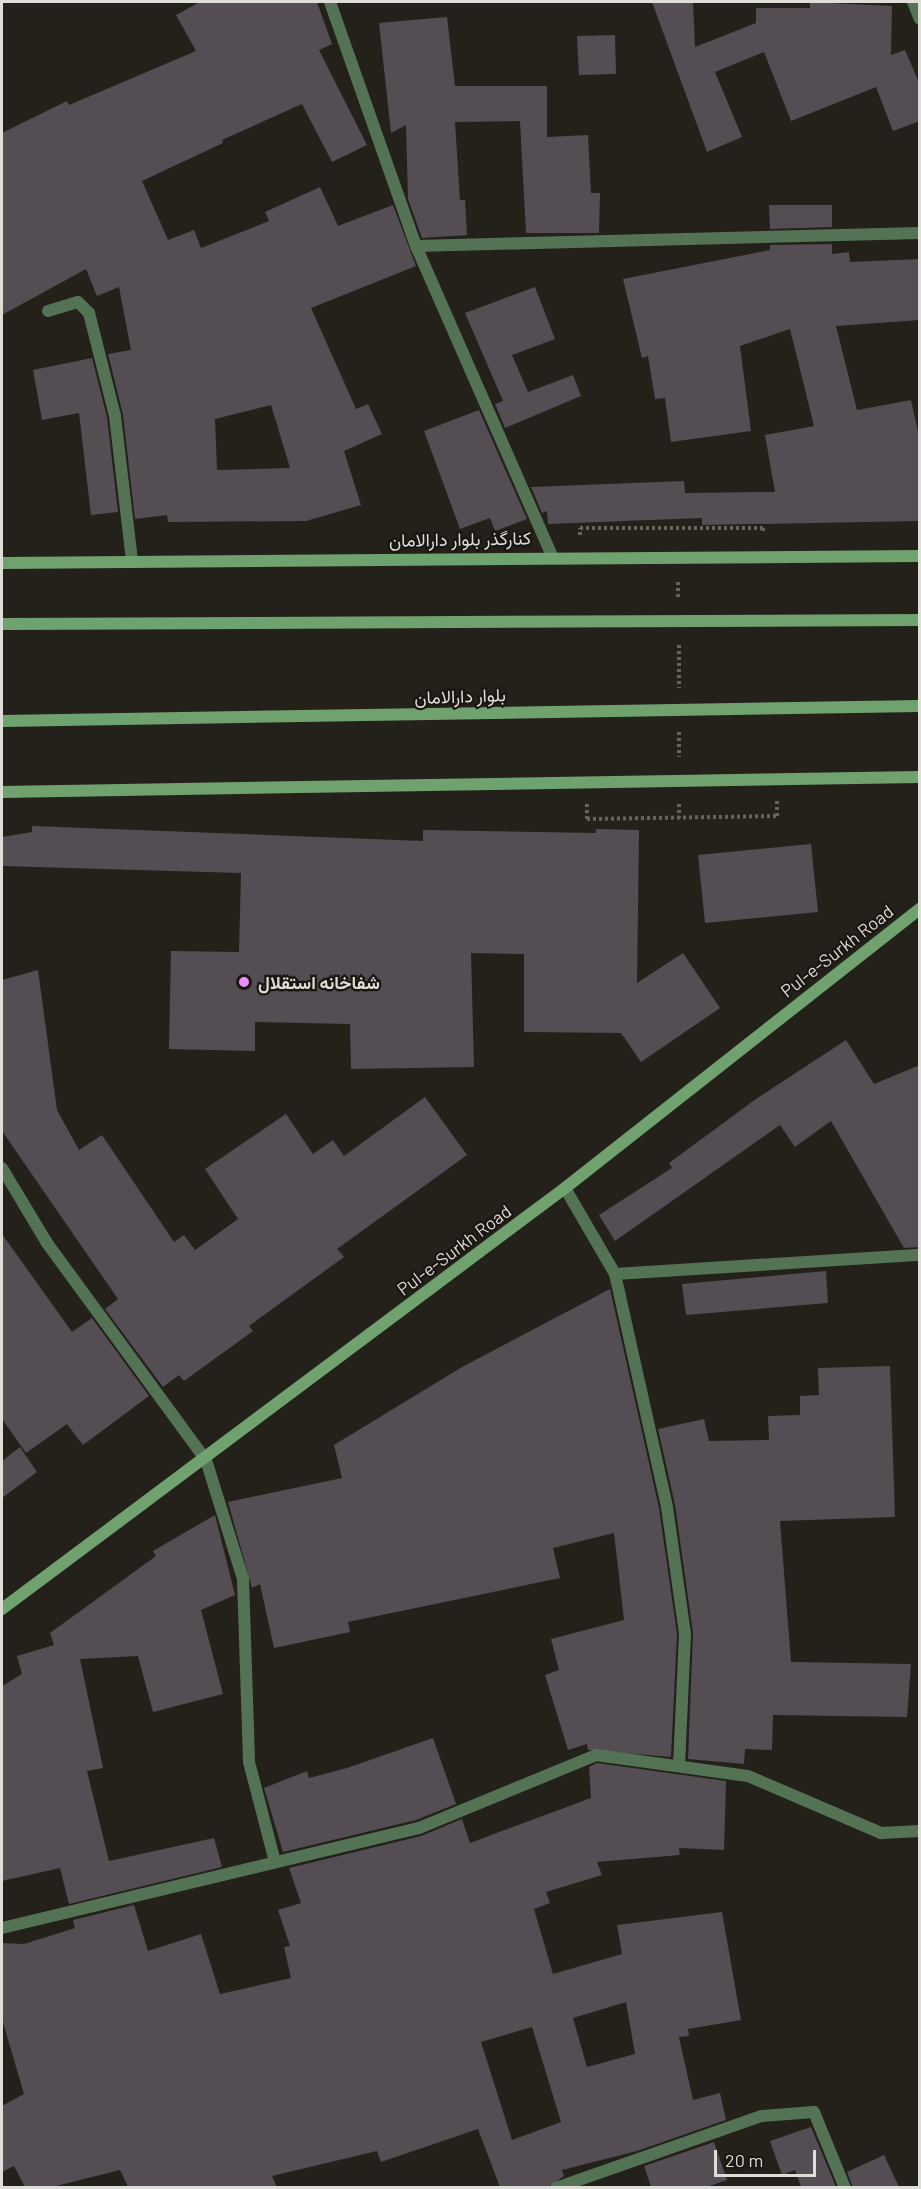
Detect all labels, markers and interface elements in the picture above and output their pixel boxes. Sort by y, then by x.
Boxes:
street label: کنارگذر بلوار دارالامان [389,527,531,551]
street label: بلوار دارالامان [414,684,506,708]
street label: Pul-e-Surkh Road [776,900,898,1002]
place label: شفاخانه استقلال [258,971,380,993]
marker: شفاخانه استقلال [235,973,253,991]
street label: Pul-e-Surkh Road [393,1200,515,1300]
scale bar [717,2138,819,2176]
text: 20 m [725,2149,763,2171]

